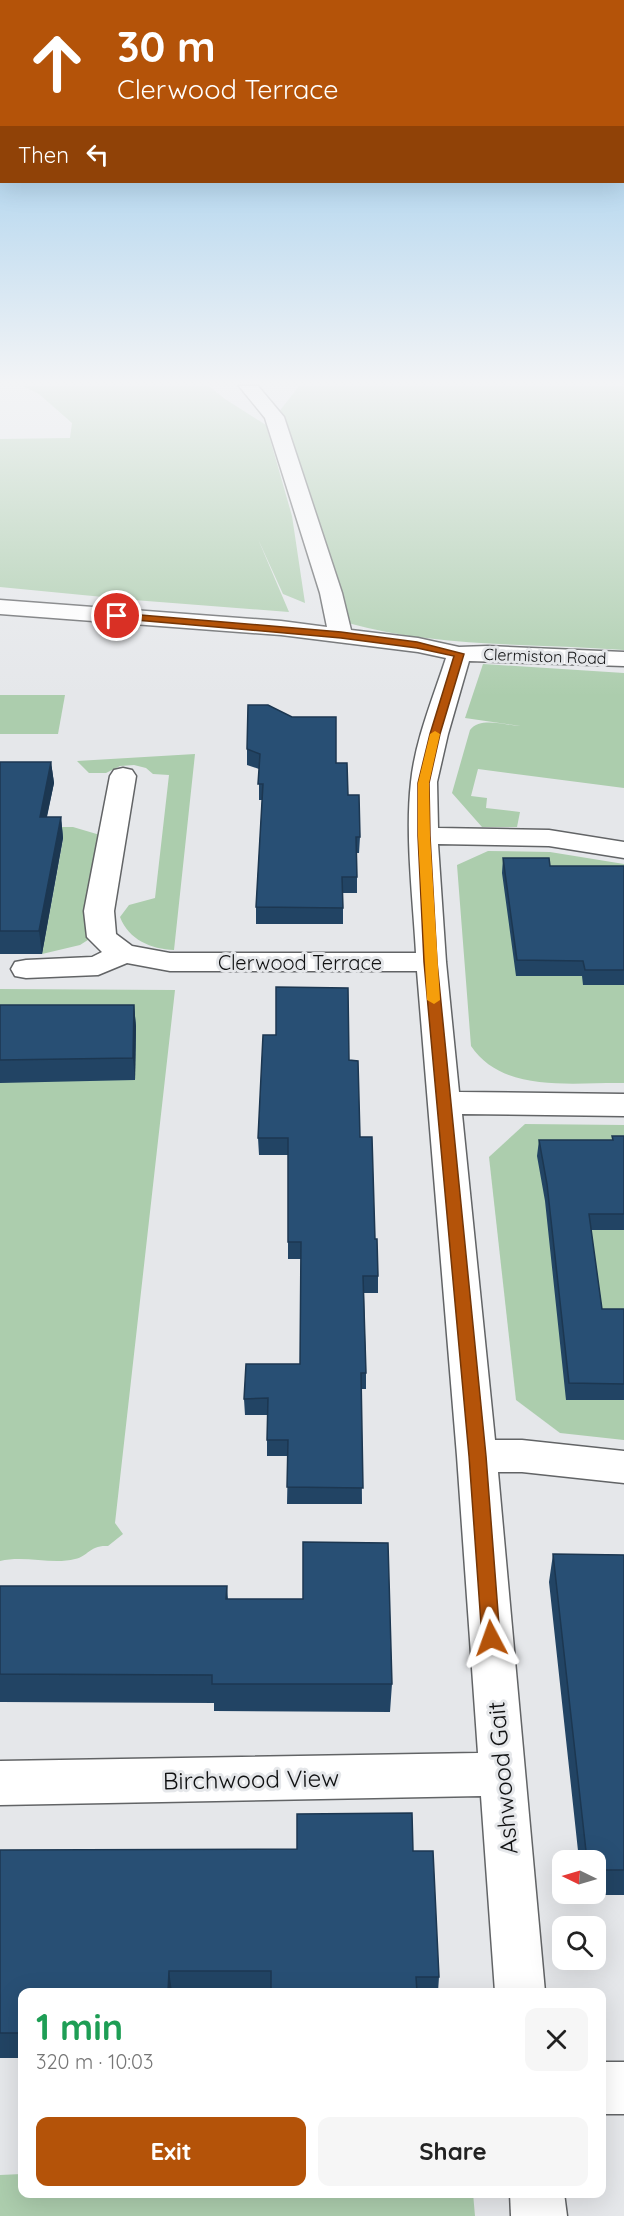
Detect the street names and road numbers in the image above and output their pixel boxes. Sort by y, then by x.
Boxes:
street label: Clermiston Road [483,644,607,668]
street label: Clerwood Terrace [218,950,382,975]
street label: Ashwood Gait [480,1700,524,1856]
street label: Birchwood View [163,1762,339,1796]

